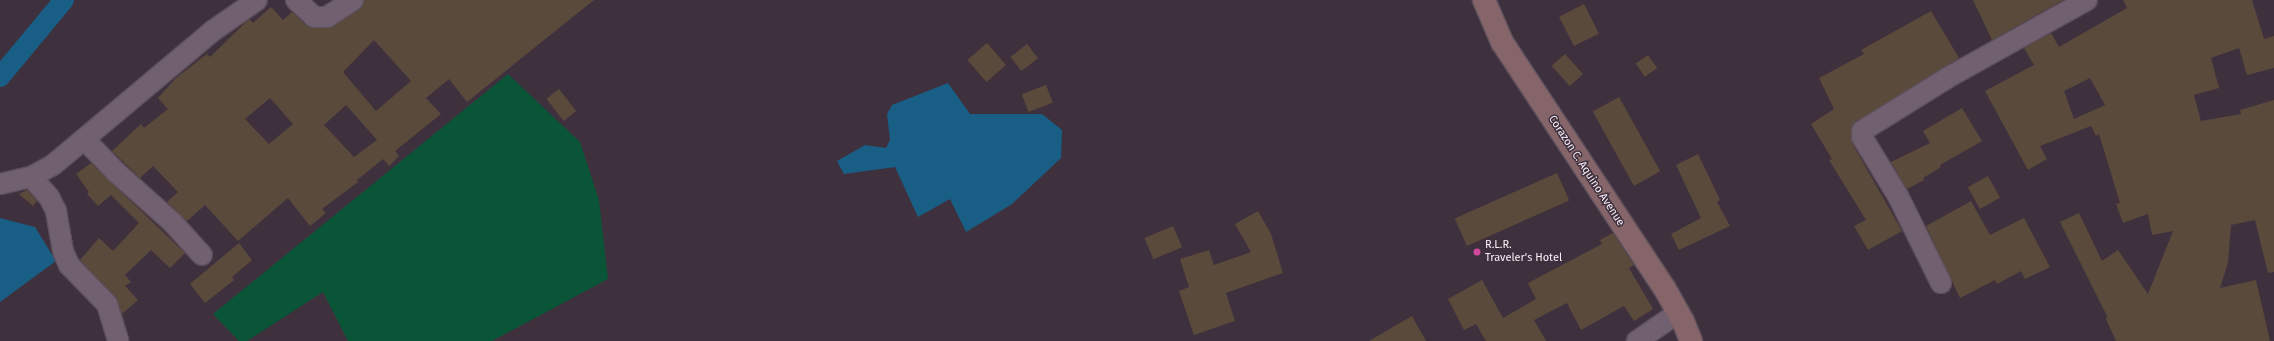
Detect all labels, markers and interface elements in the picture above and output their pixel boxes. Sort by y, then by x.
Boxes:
street label: Corazon C. Aquino Avenue [1545,113,1627,229]
place label: R.L.R. Traveler's Hotel [1485,239,1562,265]
marker: R.L.R. Traveler's Hotel [1472,247,1482,257]

